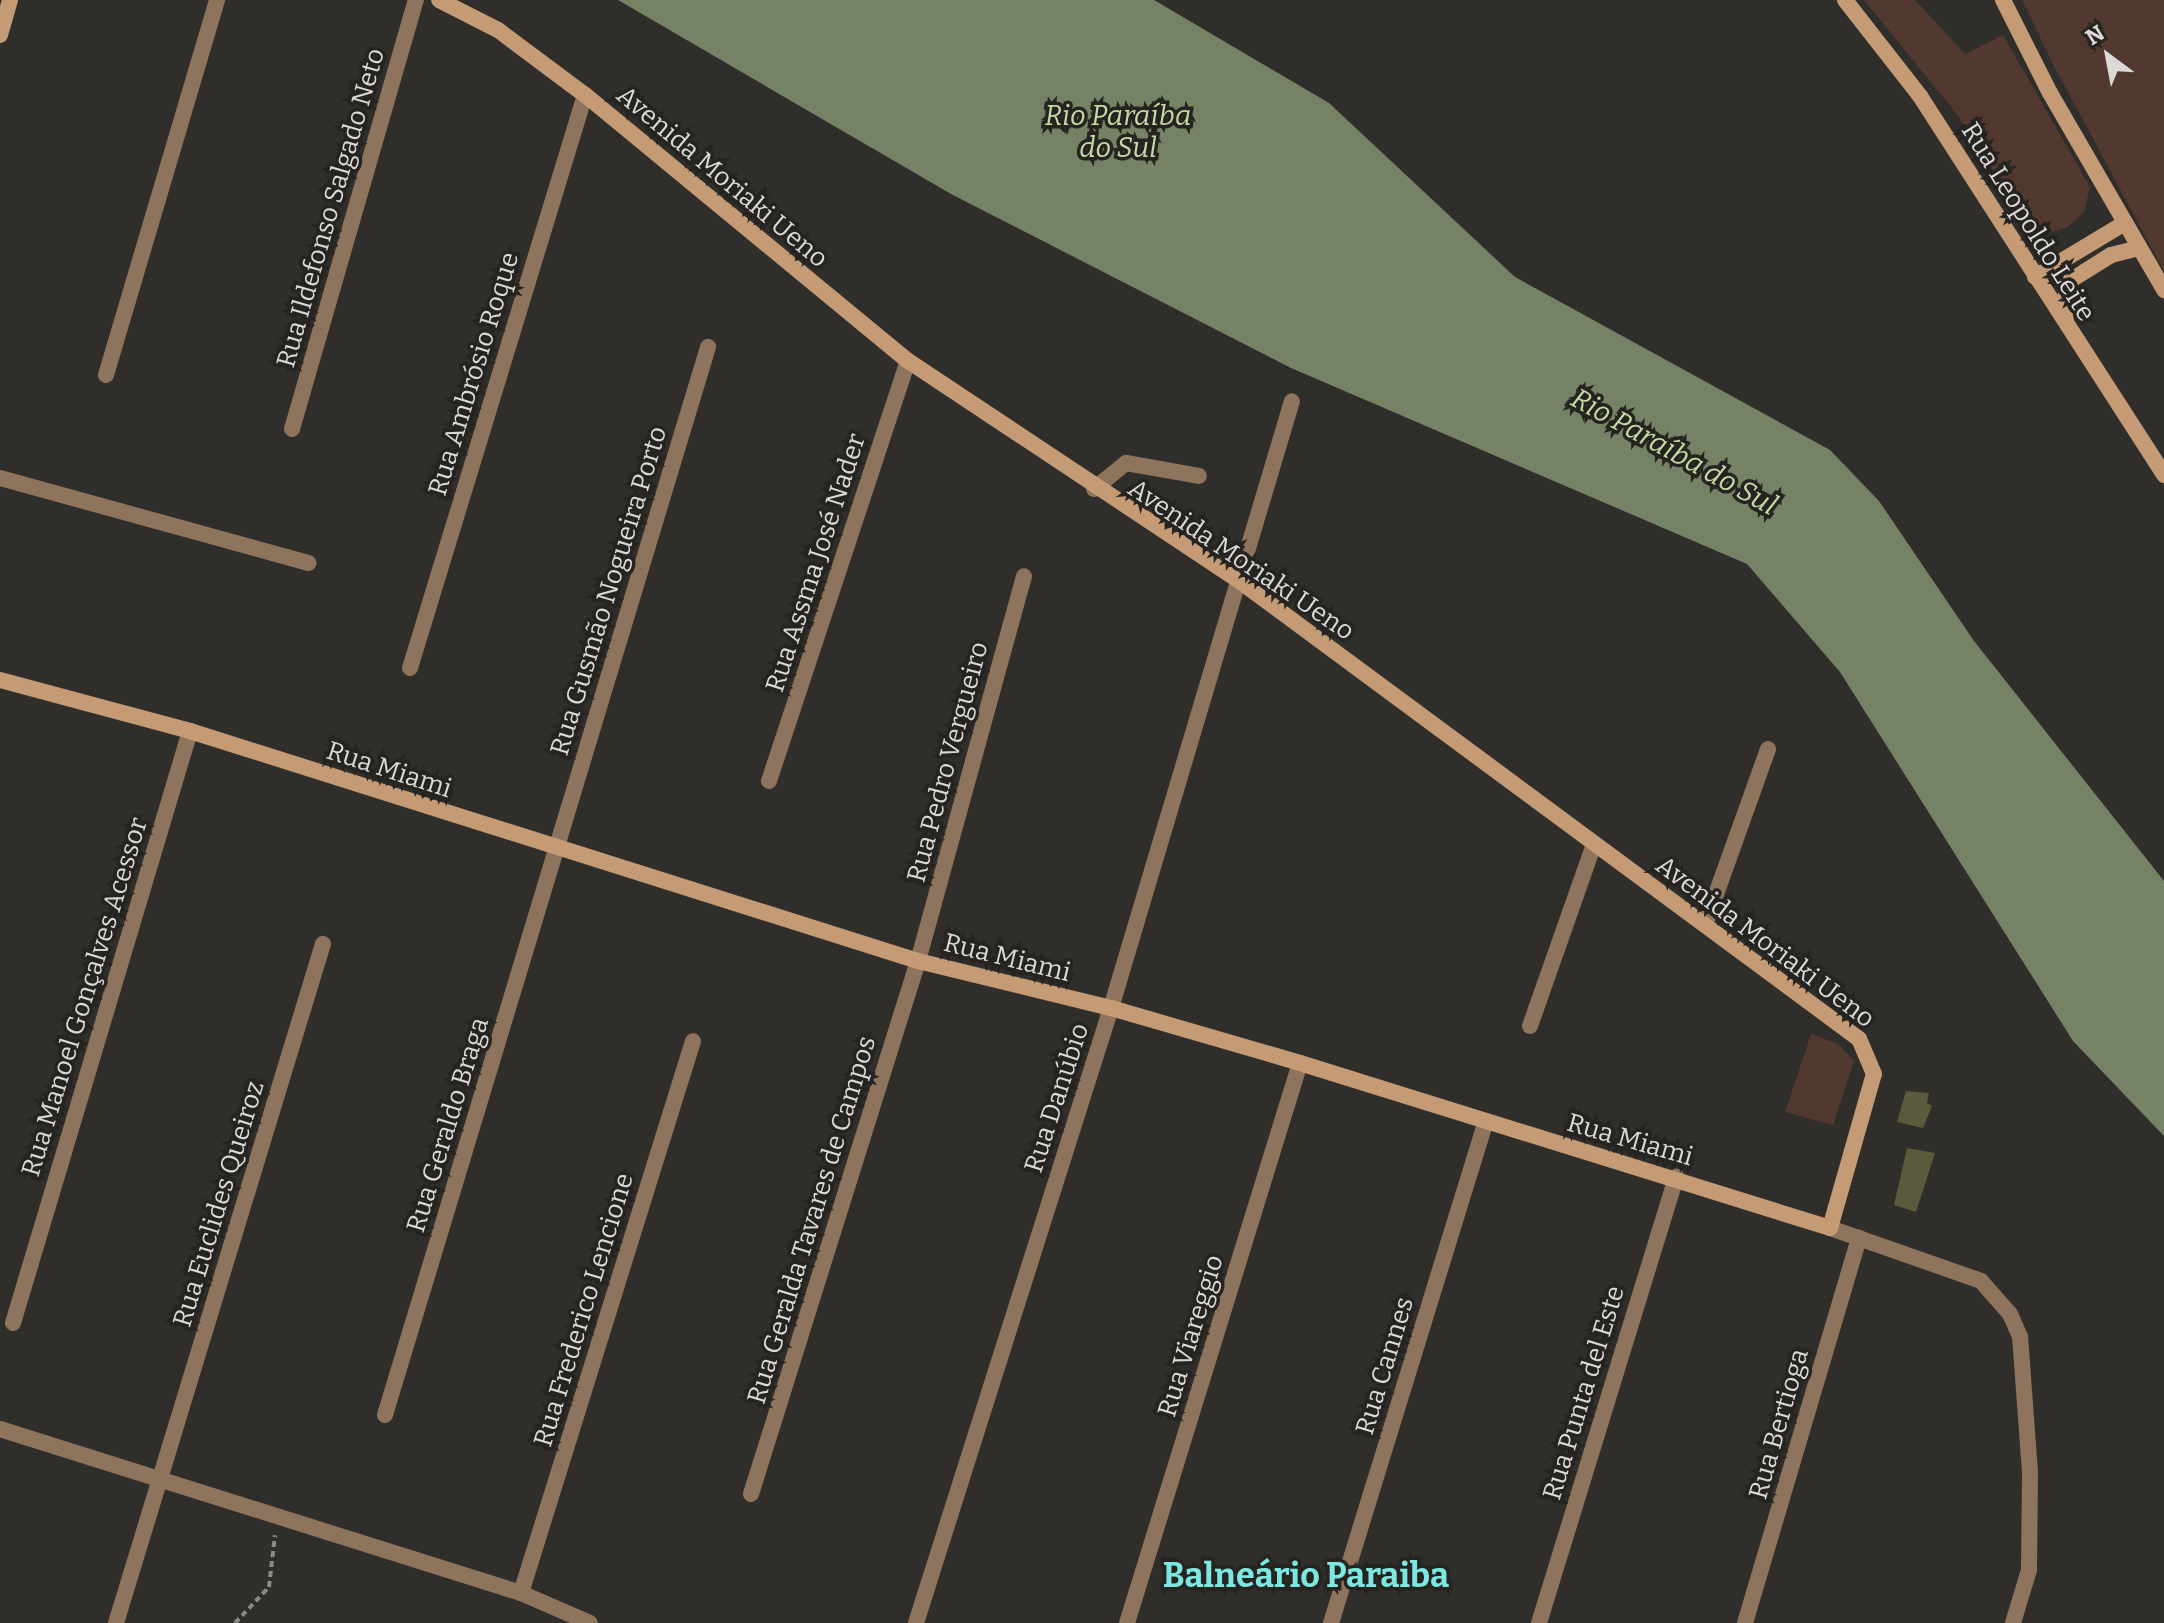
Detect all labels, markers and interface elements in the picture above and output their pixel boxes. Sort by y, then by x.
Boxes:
north arrow [2068,16,2148,96]
text: N [2081,19,2109,51]
street label: Rua Ildefonso Salgado Neto [270,45,392,371]
street label: Avenida Moriaki Ueno [610,80,834,274]
water label: Rio Paraíba do Sul [1045,99,1191,165]
street label: Rua Leopoldo Leite [1954,117,2102,327]
street label: Rua Ambrósio Roque [422,248,526,500]
water label: Rio Paraíba do Sul [1565,382,1783,522]
street label: Rua Gusmão Nogueira Porto [544,423,674,759]
street label: Rua Assma José Nader [759,430,873,696]
street label: Avenida Moriaki Ueno [1122,473,1360,647]
street label: Rua Pedro Vergueiro [901,638,995,886]
street label: Rua Miami [323,735,455,805]
street label: Rua Manoel Gonçalves Acessor [15,814,155,1180]
street label: Avenida Moriaki Ueno [1649,850,1881,1034]
street label: Rua Miami [940,927,1074,989]
street label: Rua Geraldo Braga [400,1014,496,1236]
street label: Rua Danúbio [1018,1020,1096,1176]
street label: Rua Geralda Tavares de Campos [741,1032,883,1408]
street label: Rua Euclides Queiroz [167,1077,271,1331]
street label: Rua Miami [1563,1107,1697,1173]
street label: Rua Frederico Lencione [528,1170,640,1450]
street label: Rua Viareggio [1152,1251,1230,1421]
street label: Rua Punta del Este [1537,1282,1631,1504]
street label: Rua Cannes [1349,1293,1421,1439]
street label: Rua Bertioga [1743,1345,1815,1503]
district label: Balneário Paraiba [1163,1556,1449,1596]

